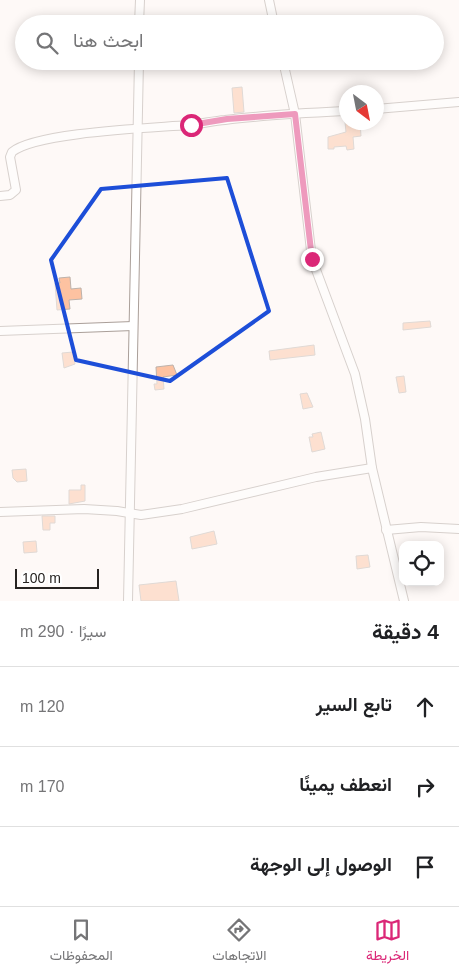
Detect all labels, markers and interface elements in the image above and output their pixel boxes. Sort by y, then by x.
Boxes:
search box [15,15,444,70]
icon: search [33,29,61,57]
text: ابحث هنا [73,30,143,51]
north arrow [339,85,384,130]
route start [180,114,203,137]
route end [301,248,324,271]
map controls [399,541,444,586]
button: locate [399,541,444,586]
scale bar [15,566,99,589]
text: 100 m [22,570,61,586]
text: 4 دقيقة [372,620,439,643]
text: سيرًا · 290 m [20,623,106,640]
icon: ahead [411,693,439,721]
text: تابع السير [316,694,392,715]
text: 120 m [20,698,64,715]
icon: right [411,773,439,801]
text: انعطف يمينًا [299,774,392,795]
text: 170 m [20,778,64,795]
icon: arrive [411,853,439,881]
text: الوصول إلى الوجهة [250,854,392,875]
tab: المحفوظات [50,916,113,968]
tab: الاتجاهات [212,916,267,968]
tab: الخريطة [366,916,409,968]

